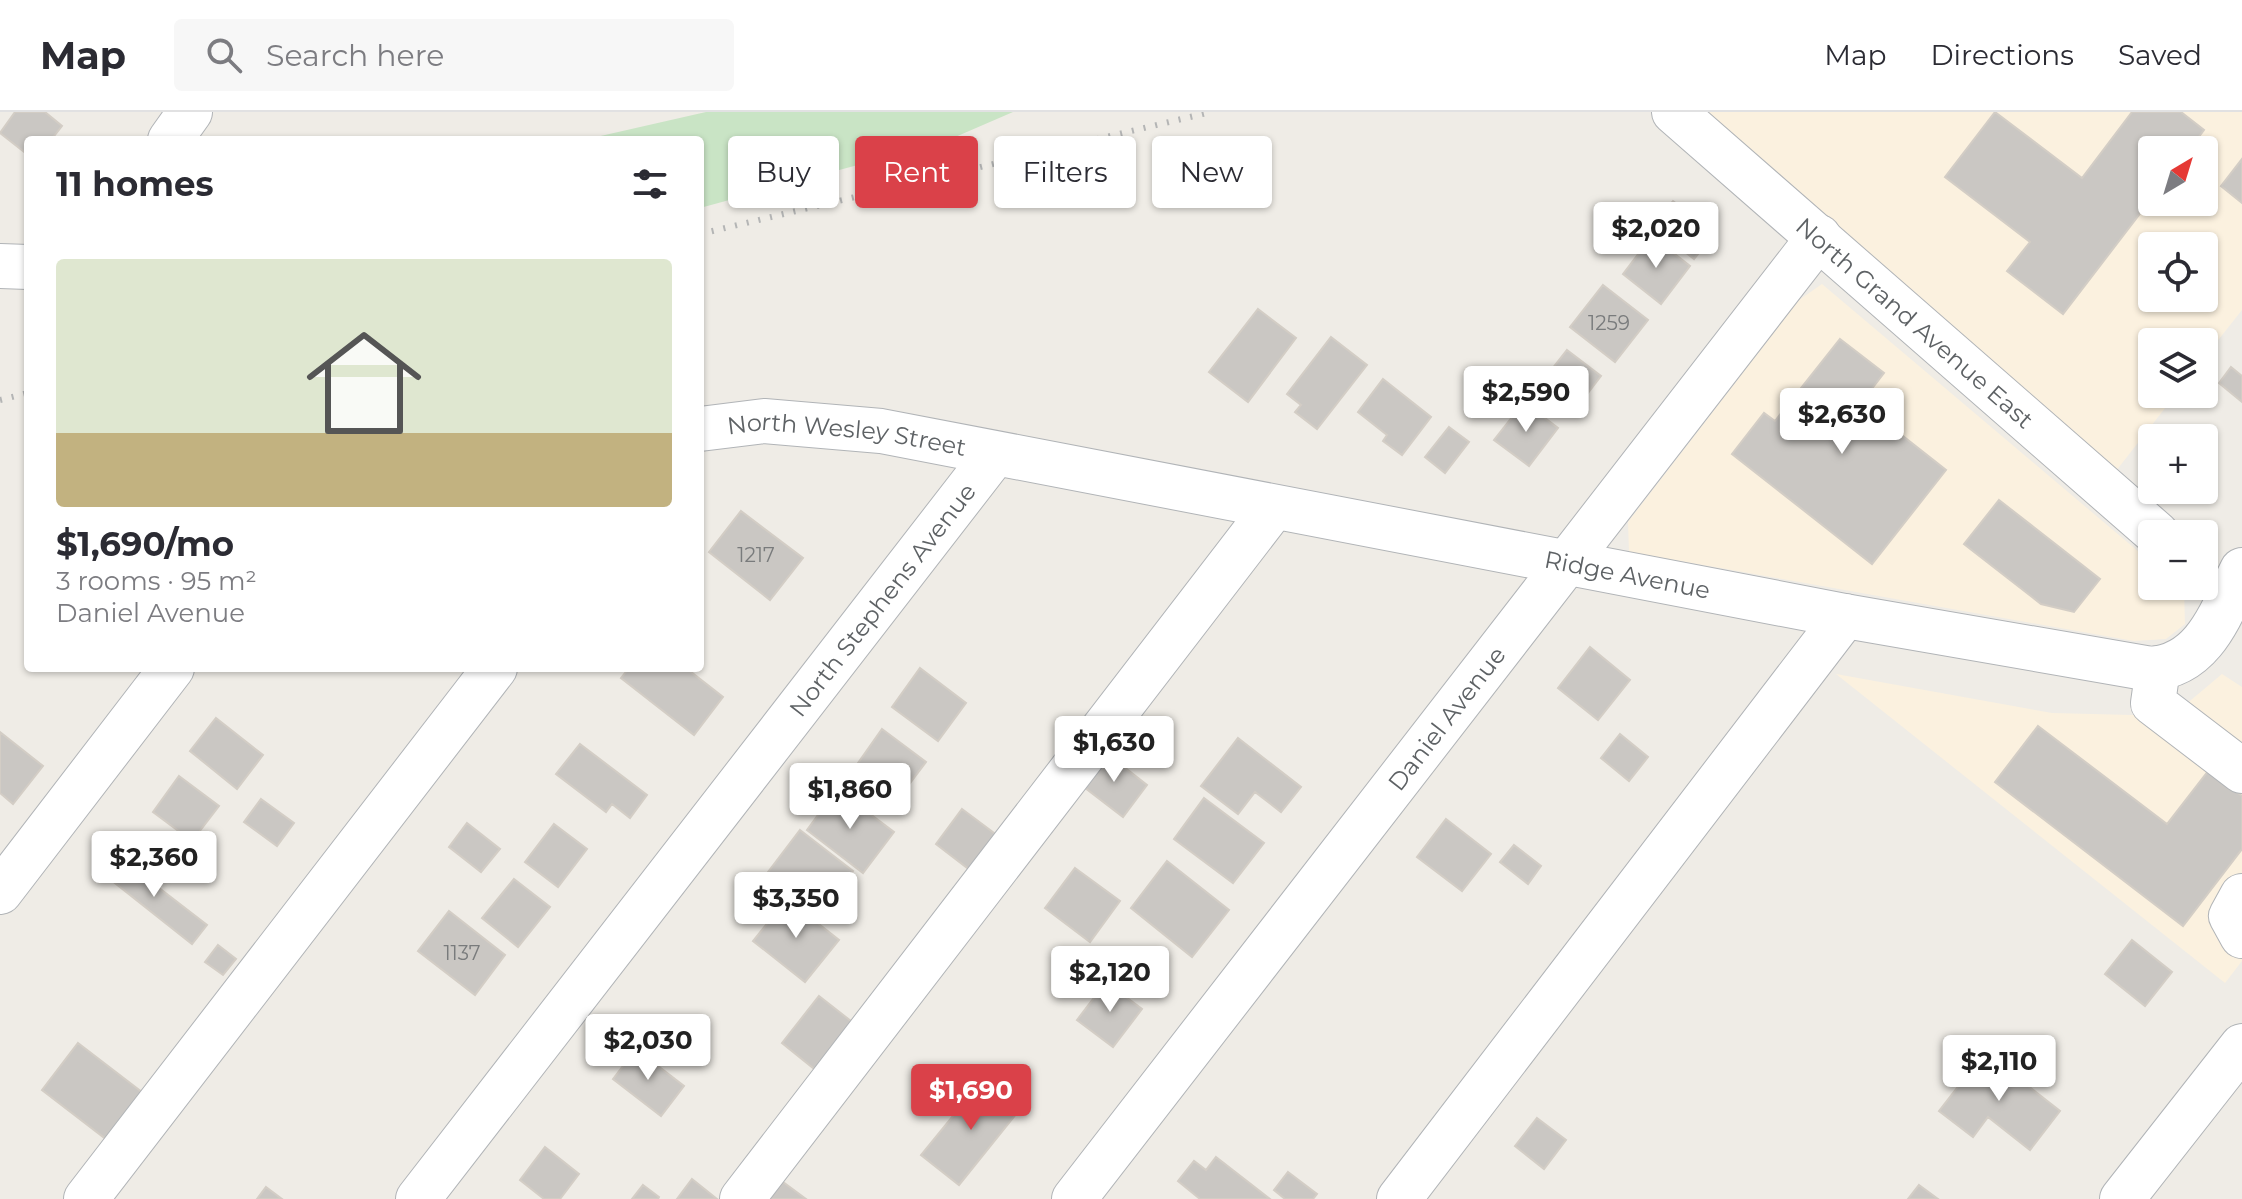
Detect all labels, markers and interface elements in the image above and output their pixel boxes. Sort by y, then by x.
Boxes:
search box [174,19,734,91]
text: Map [40,32,126,79]
icon: search [202,33,246,77]
text: Search here [266,37,444,74]
text: Map [1824,38,1886,72]
text: Directions [1930,38,2074,72]
text: Saved [2118,38,2202,72]
chip: Buy [728,136,839,208]
chip: Rent [855,136,978,208]
chip: Filters [994,136,1136,208]
chip: New [1152,136,1272,208]
north arrow [2138,136,2218,216]
map controls [2138,136,2218,600]
icon: filters [628,162,672,206]
text: 11 homes [56,163,214,205]
pin: $2,020 [1591,202,1721,270]
street label: North Grand Avenue East [1790,211,2040,434]
text: $2,020 [1611,212,1701,244]
button: locate [2138,232,2218,312]
icon: home [292,311,436,455]
house number: 1259 [1588,311,1630,335]
button: layers [2138,328,2218,408]
pin: $2,590 [1461,366,1591,434]
text: $2,590 [1482,376,1570,408]
pin: $2,630 [1777,388,1907,456]
text: $2,630 [1798,398,1886,430]
street label: North Wesley Street [725,406,969,462]
button: + [2138,424,2218,504]
street label: North Stephens Avenue [783,477,981,722]
button: − [2138,520,2218,600]
text: $1,690/mo [56,523,234,565]
house number: 1217 [737,543,775,567]
street label: Ridge Avenue [1542,544,1713,604]
text: 3 rooms · 95 m² [56,565,257,597]
text: Daniel Avenue [56,597,245,629]
street label: Daniel Avenue [1381,640,1511,796]
pin: $1,630 [1049,716,1179,784]
text: $1,630 [1073,726,1155,758]
pin: $1,860 [785,763,915,831]
text: $1,860 [808,773,892,805]
pin: $2,360 [89,831,219,899]
text: $2,360 [110,841,198,873]
pin: $3,350 [731,872,861,940]
text: $3,350 [752,882,840,914]
house number: 1137 [443,941,481,965]
pin: $2,120 [1045,946,1175,1014]
text: $2,120 [1069,956,1151,988]
pin: $2,030 [583,1014,713,1082]
text: $2,030 [603,1024,693,1056]
pin: $2,110 [1934,1035,2064,1103]
text: $2,110 [1961,1045,2037,1077]
pin: $1,690 [906,1064,1036,1132]
text: $1,690 [929,1074,1013,1106]

